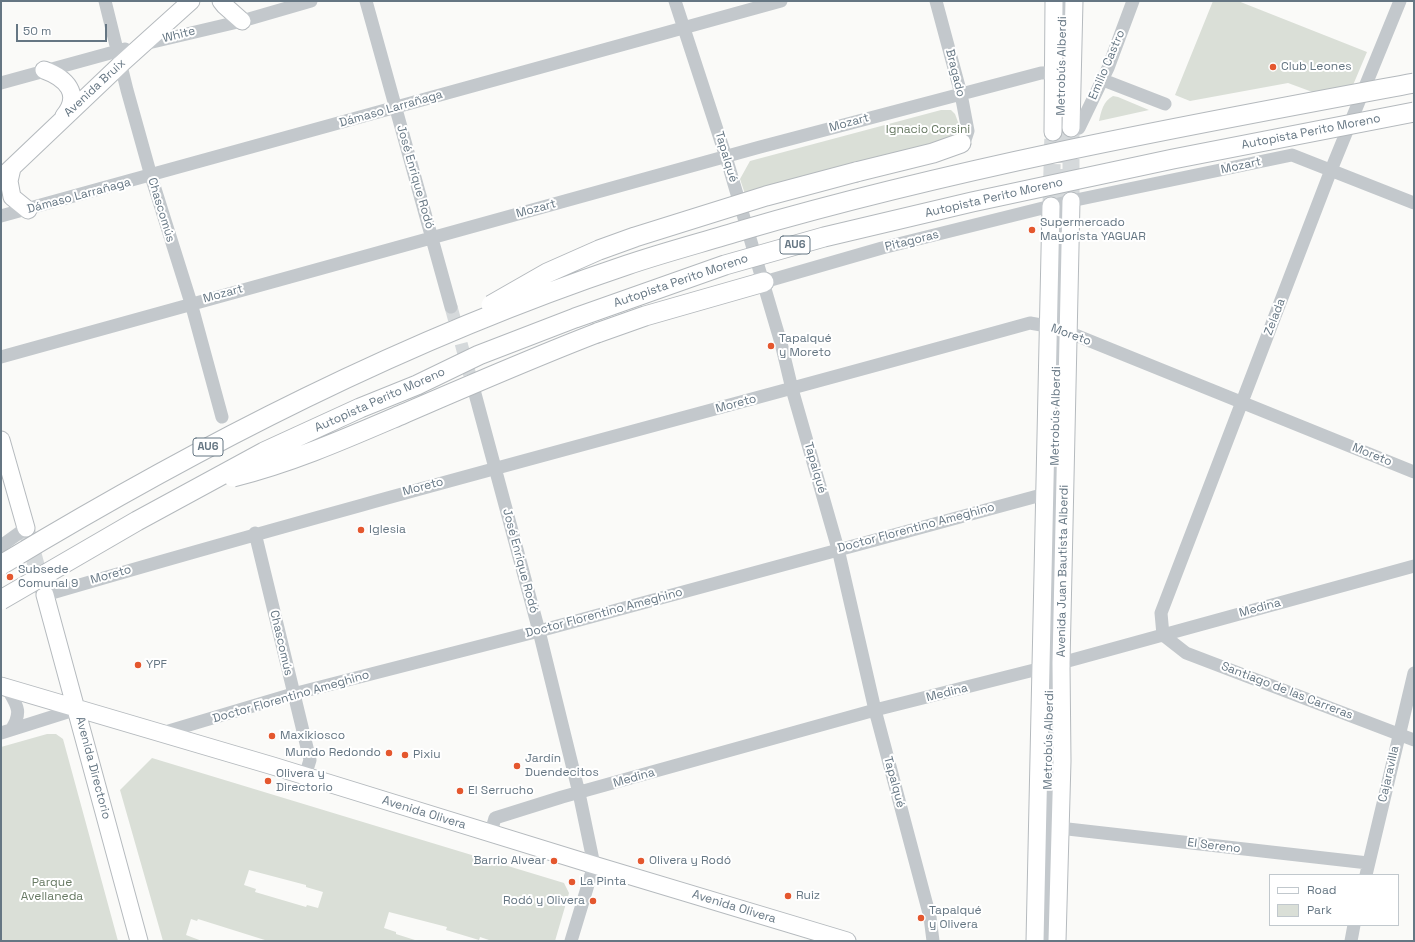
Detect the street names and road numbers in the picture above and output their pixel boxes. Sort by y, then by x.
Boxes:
street label: Metrobús Alberdi [1054,16,1070,116]
street label: White [161,24,197,46]
street label: Emilio Castro [1086,28,1128,102]
street label: Bragado [942,48,968,98]
street label: Avenida Bruix [61,56,129,120]
street label: Dámaso Larrañaga [338,87,444,131]
street label: Mozart [827,111,871,135]
street label: Autopista Perito Moreno [1240,111,1382,153]
street label: José Enrique Rodó [393,123,437,231]
street label: Tapalqué [711,130,741,184]
street label: Mozart [1220,155,1262,177]
street label: Dámaso Larrañaga [26,175,132,217]
street label: Autopista Perito Moreno [924,175,1064,221]
street label: Chascomús [144,176,178,244]
street label: Mozart [514,197,558,221]
street label: Pitagoras [884,227,940,255]
road number: AU6 [780,236,810,254]
street label: Autopista Perito Moreno [612,251,750,311]
street label: Mozart [201,282,245,306]
street label: Zelada [1261,297,1289,337]
street label: Moreto [1049,321,1093,349]
street label: Autopista Perito Moreno [313,365,447,435]
street label: Metrobús Alberdi [1048,366,1064,466]
street label: Moreto [714,392,758,416]
road number: AU6 [193,438,223,456]
street label: Tapalqué [801,441,829,495]
street label: Moreto [1350,441,1394,469]
street label: Moreto [401,475,445,499]
street label: Avenida Juan Bautista Alberdi [1054,485,1072,657]
street label: Doctor Florentino Ameghino [836,500,996,556]
street label: José Enrique Rodó [499,507,541,615]
street label: Moreto [89,562,133,588]
street label: Doctor Florentino Ameghino [524,585,684,641]
street label: Medina [1238,596,1282,620]
street label: Chascomús [266,609,296,677]
street label: Santiago de las Carreras [1219,659,1355,723]
street label: Doctor Florentino Ameghino [211,668,371,726]
street label: Medina [925,681,969,705]
street label: Metrobús Alberdi [1041,690,1057,790]
street label: Avenida Directorio [72,715,114,821]
street label: Cajaravilla [1376,744,1402,804]
street label: Tapalqué [880,755,908,809]
street label: Medina [612,765,656,791]
street label: Avenida Olivera [380,793,468,833]
street label: El Sereno [1187,836,1241,856]
street label: Avenida Olivera [690,887,778,927]

